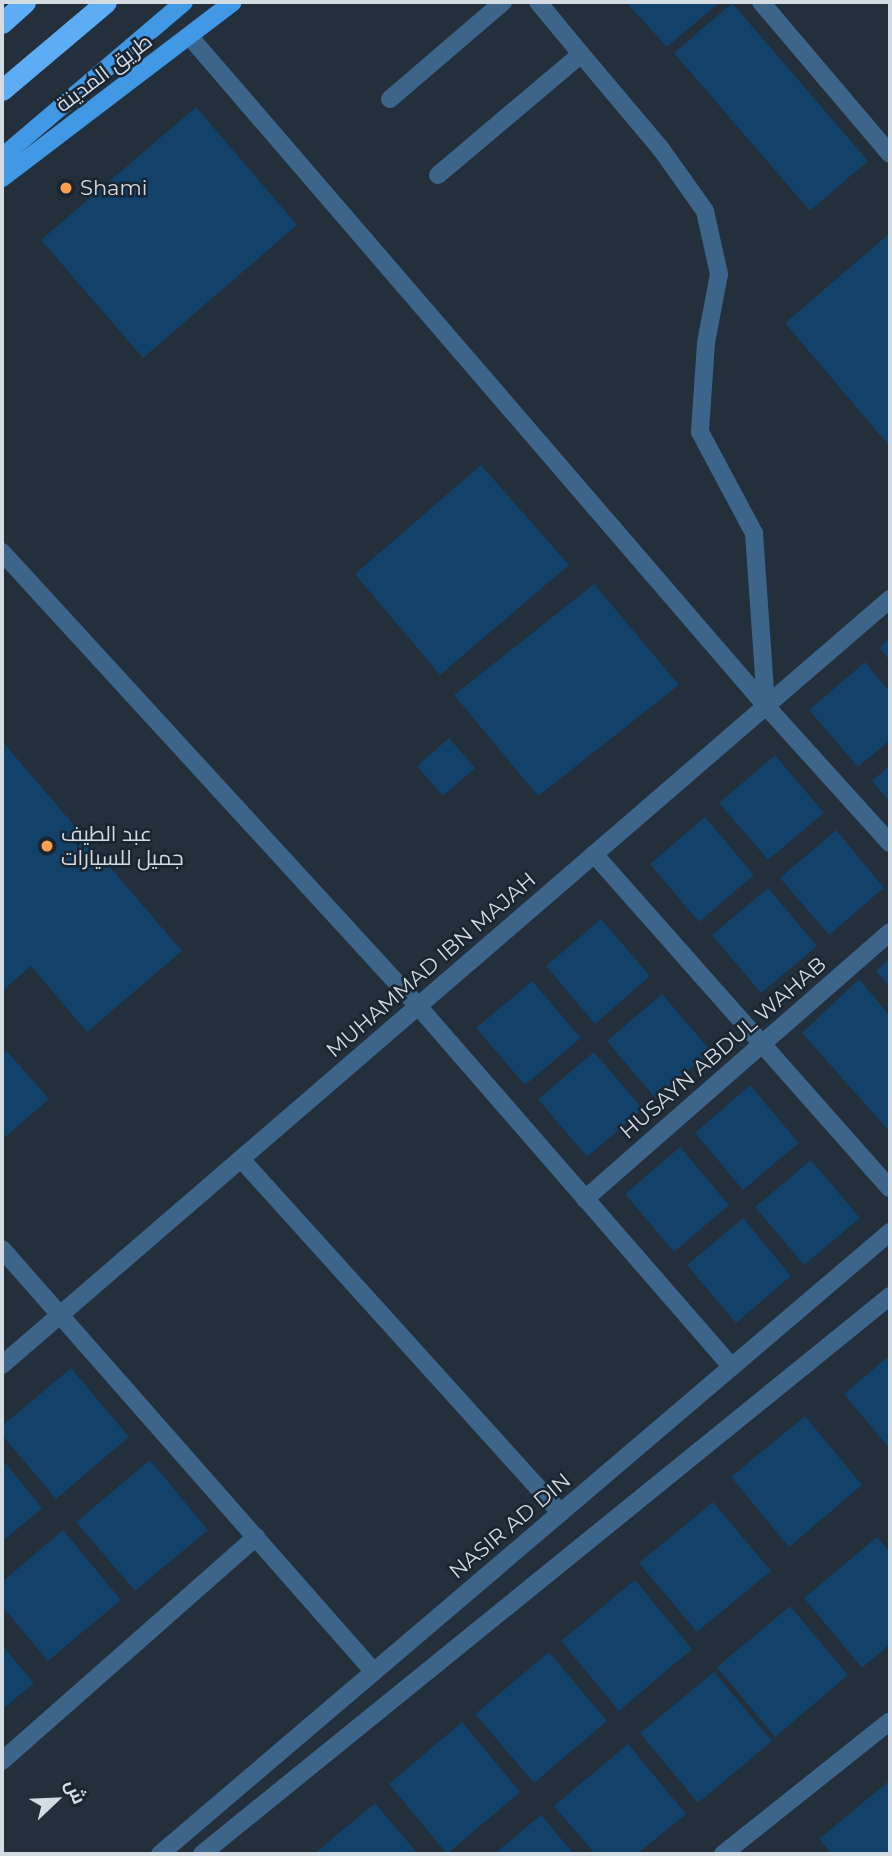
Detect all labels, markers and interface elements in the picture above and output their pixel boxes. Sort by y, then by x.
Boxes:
street label: طريق المدينة [51,29,157,117]
place label: Shami [80,175,147,201]
marker: Shami [58,180,74,196]
place label: عبد الطيف جميل للسيارات [61,821,184,871]
marker: عبد الطيف جميل للسيارات [39,838,55,854]
street label: MUHAMMAD IBN MAJAH [321,867,541,1063]
street label: HUSAYN ABDUL WAHAB [615,952,831,1144]
street label: NASIR AD DIN [444,1468,576,1584]
north arrow [21,1765,91,1835]
text: ش [60,1776,91,1807]

